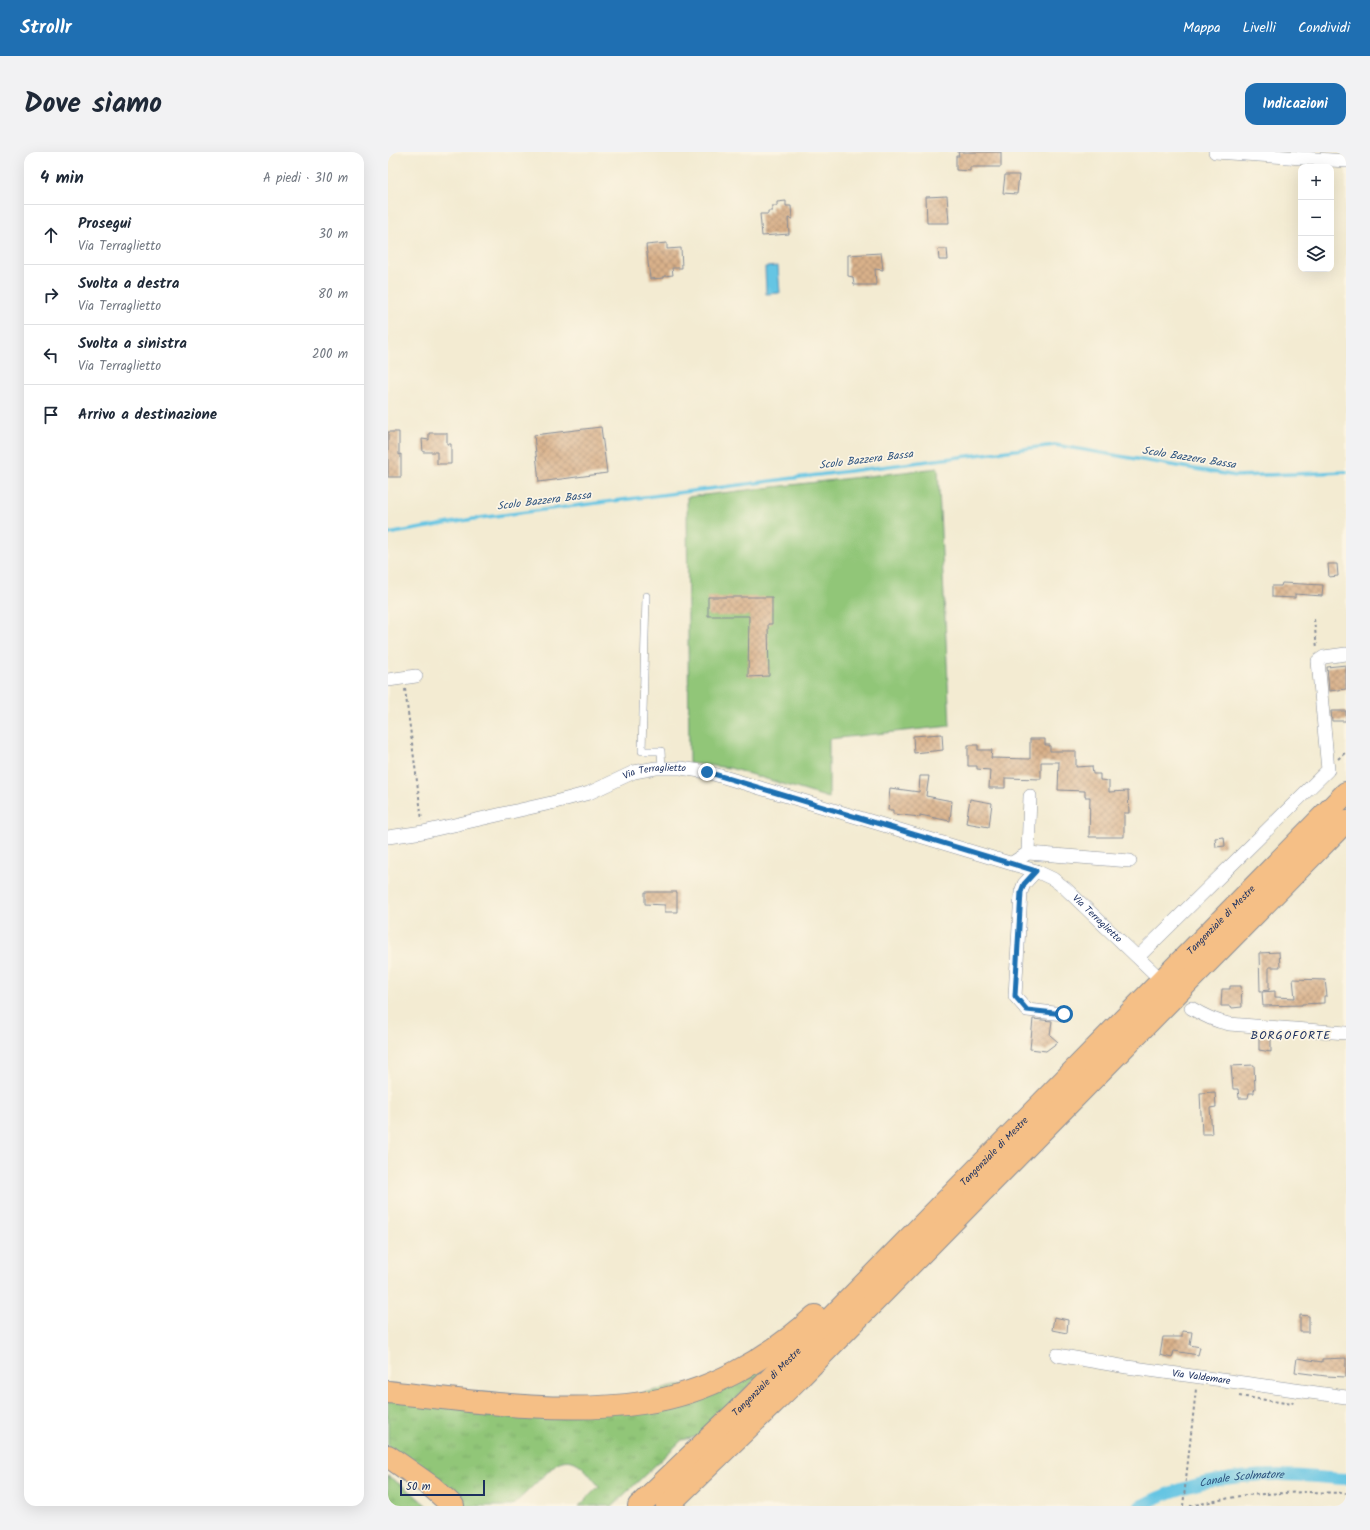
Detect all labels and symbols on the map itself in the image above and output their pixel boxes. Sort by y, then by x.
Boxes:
water label: Scolo Bazzera Bassa [1141,442,1238,474]
water label: Scolo Bazzera Bassa [818,445,915,475]
water label: Scolo Bazzera Bassa [496,486,593,516]
street label: Via Terraglietto [620,760,688,784]
route end [698,763,716,781]
street label: Tangenziale di Mestre [1183,881,1260,959]
street label: Via Terraglietto [1068,891,1126,947]
route start [1055,1005,1073,1023]
district label: BORGOFORTE [1251,1026,1331,1045]
street label: Tangenziale di Mestre [956,1113,1033,1190]
street label: Tangenziale di Mestre [728,1344,805,1420]
street label: Via Valdemare [1171,1365,1232,1389]
water label: Canale Scolmatore [1197,1466,1285,1493]
scale bar [400,1478,485,1497]

